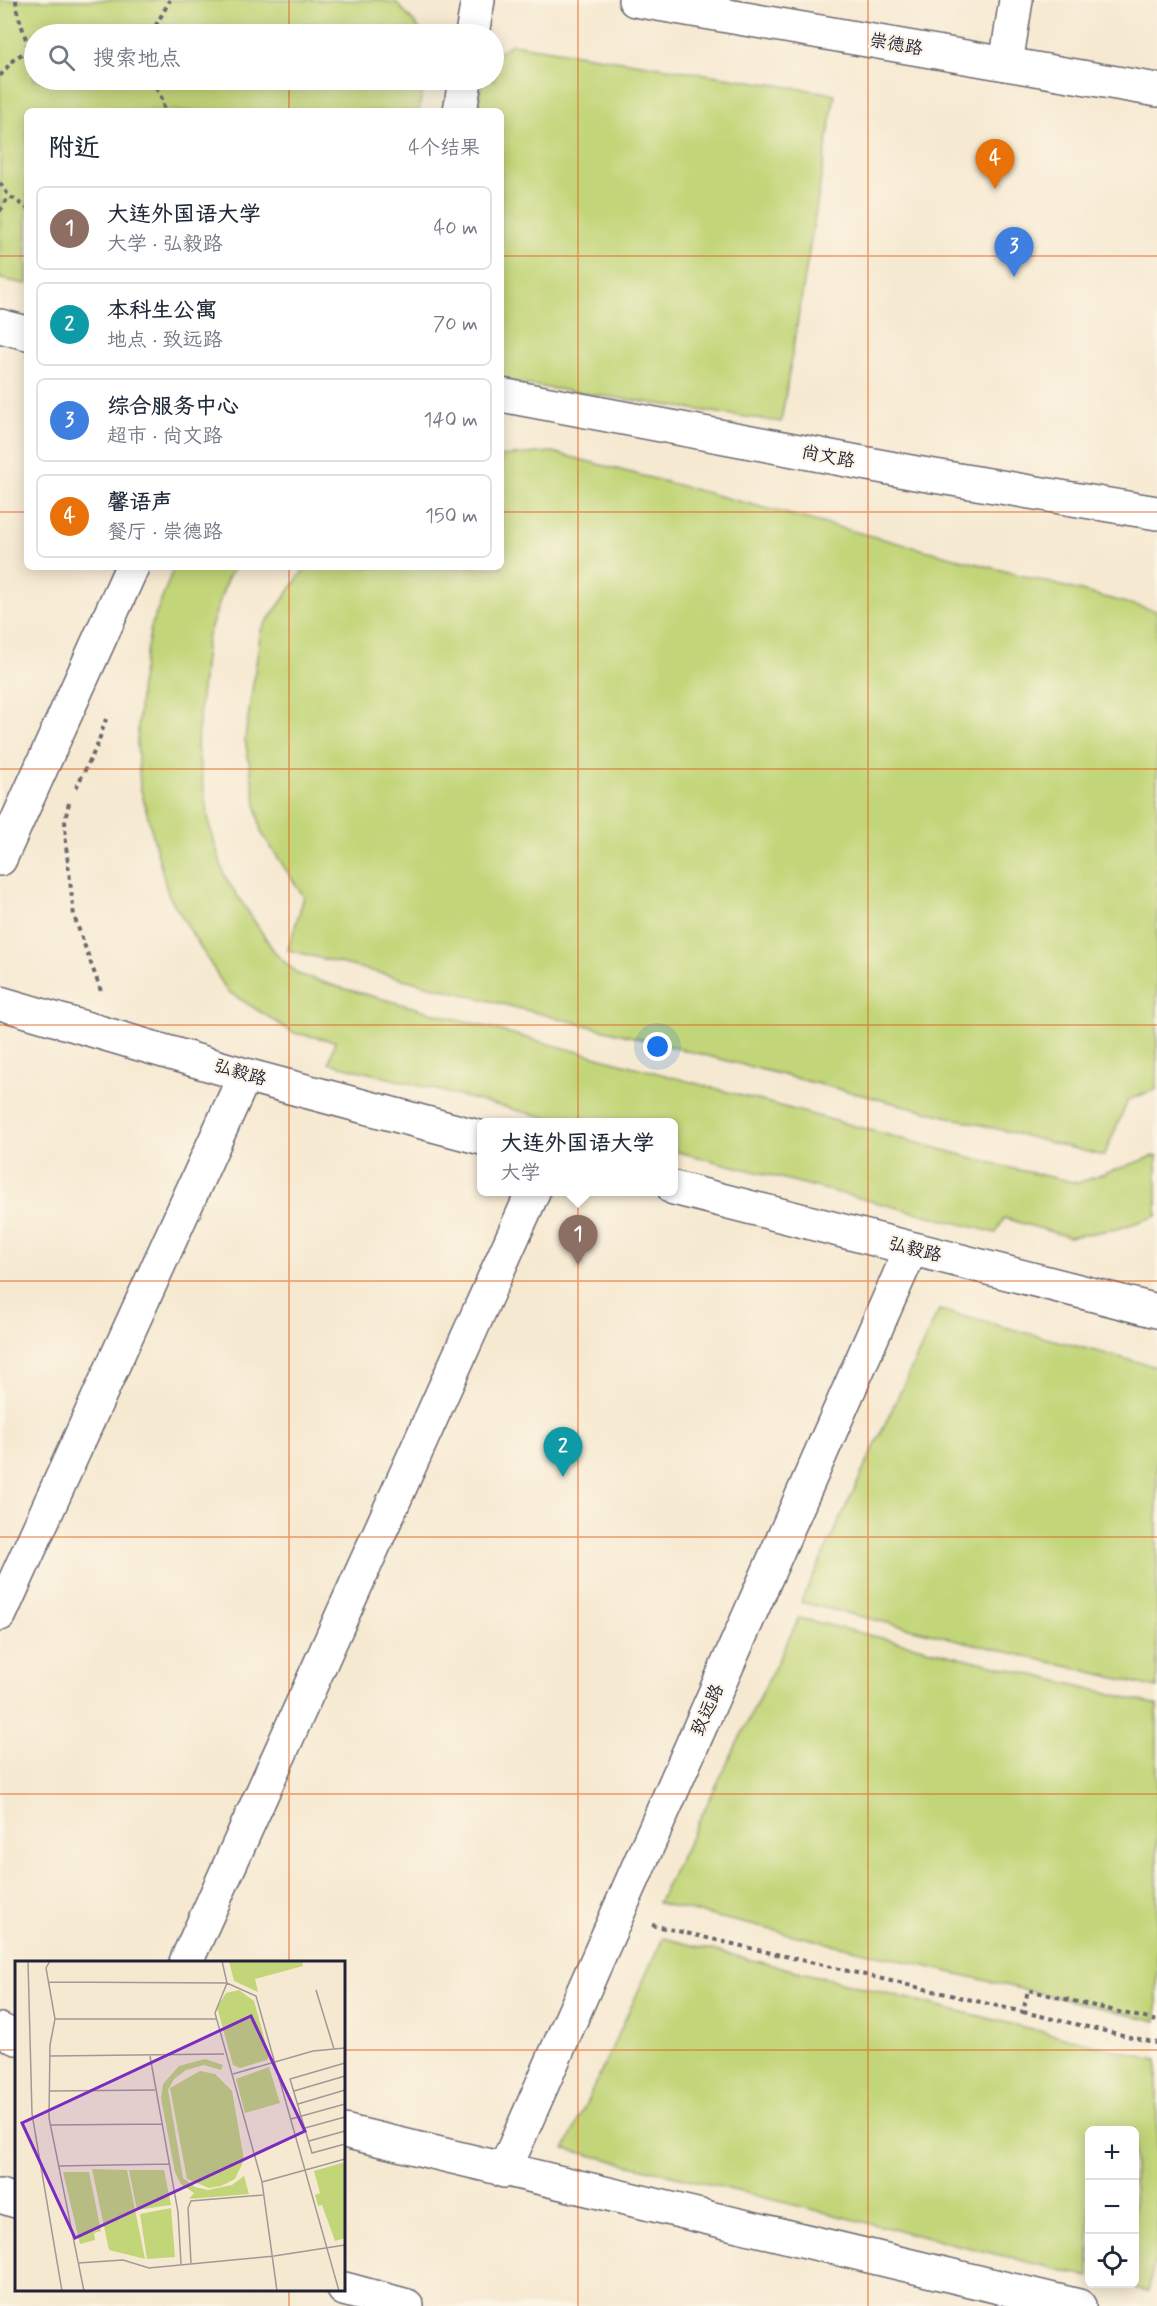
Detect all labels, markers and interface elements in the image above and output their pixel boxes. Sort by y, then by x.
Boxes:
search box [24,24,504,90]
street label: 崇德路 [867,28,925,62]
icon: search [45,41,78,74]
text: 搜索地点 [93,45,181,73]
text: 附近 [48,132,100,166]
text: 4个结果 [408,135,480,162]
pin: 4 [976,140,1014,189]
text: 大连外国语大学 [107,201,261,229]
text: 1 [65,215,74,242]
text: 40 m [434,215,478,242]
pin: 3 [994,228,1034,277]
text: 大学 · 弘毅路 [107,231,222,258]
text: 本科生公寓 [107,297,217,325]
text: 2 [65,311,74,338]
text: 70 m [433,311,478,338]
text: 地点 · 致远路 [107,327,222,354]
text: 综合服务中心 [107,393,239,421]
text: 3 [65,407,74,434]
text: 140 m [424,407,478,434]
text: 超市 · 尚文路 [107,423,222,450]
street label: 尚文路 [799,440,857,474]
text: 馨语声 [107,489,173,517]
text: 4 [64,503,75,530]
text: 150 m [425,503,478,530]
text: 餐厅 · 崇德路 [107,519,222,546]
your location [643,1032,672,1061]
street label: 弘毅路 [211,1054,269,1092]
popup [477,1118,678,1196]
text: 大连外国语大学 [500,1130,655,1158]
text: 大学 [500,1160,540,1187]
pin: 1 [558,1216,598,1265]
street label: 弘毅路 [886,1232,944,1268]
pin: 2 [544,1428,582,1477]
street label: 致远路 [686,1680,730,1740]
inset map [15,1961,345,2291]
map controls [1085,2126,1139,2288]
button: + [1085,2126,1139,2180]
button: − [1085,2180,1139,2234]
button: locate [1085,2234,1139,2288]

